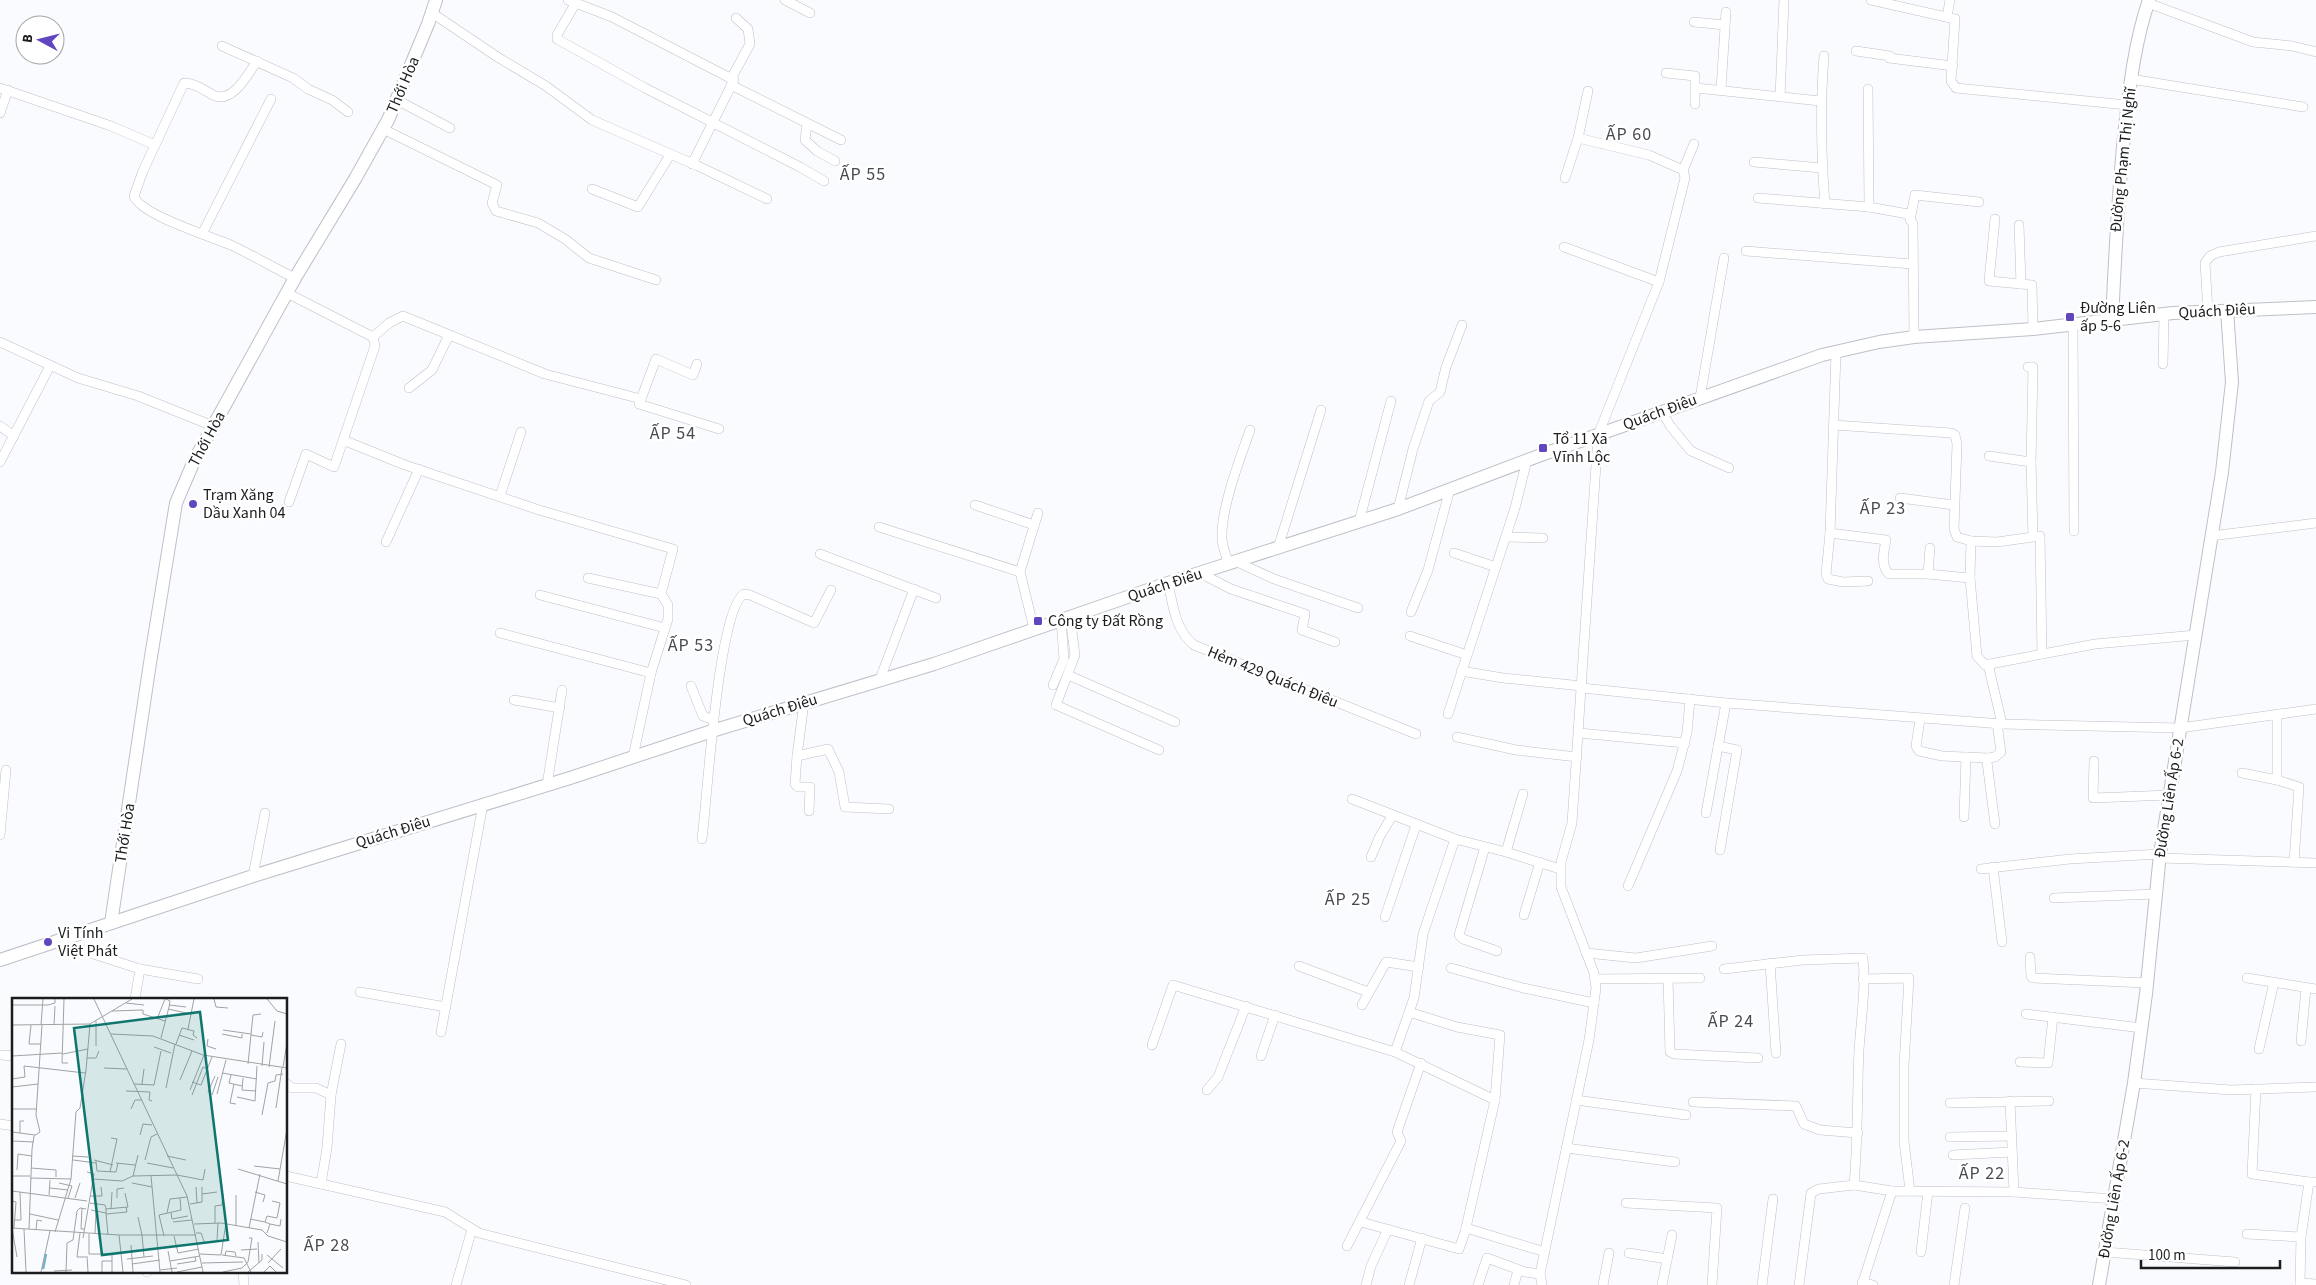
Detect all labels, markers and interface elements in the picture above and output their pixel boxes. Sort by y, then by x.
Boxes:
north arrow [15,15,65,65]
text: B [18,33,39,44]
street label: Thới Hòa [381,53,425,117]
street label: Đường Phạm Thị Nghĩ [2104,86,2142,233]
district label: ẤP 60 [1606,122,1652,147]
district label: ẤP 55 [840,162,886,187]
place label: Đường Liên ấp 5-6 [2080,297,2156,337]
street label: Quách Điêu [2178,298,2256,324]
marker: Đường Liên ấp 5-6 [2064,311,2076,323]
street label: Quách Điêu [1620,388,1700,436]
street label: Thới Hòa [183,407,231,471]
district label: ẤP 54 [650,421,696,446]
place label: Tổ 11 Xã Vĩnh Lộc [1553,428,1610,468]
marker: Tổ 11 Xã Vĩnh Lộc [1537,442,1549,454]
place label: Trạm Xăng Dầu Xanh 04 [203,484,286,524]
district label: ẤP 23 [1860,496,1906,521]
marker: Trạm Xăng Dầu Xanh 04 [187,498,199,510]
street label: Quách Điêu [1125,563,1205,607]
place label: Công ty Đất Rồng [1048,610,1163,632]
marker: Công ty Đất Rồng [1032,615,1044,627]
district label: ẤP 53 [668,633,714,658]
street label: Hẻm 429 Quách Điêu [1204,641,1342,713]
street label: Quách Điêu [740,688,820,732]
street label: Đường Liên Ấp 6-2 [2149,737,2189,859]
street label: Thới Hòa [109,802,141,864]
street label: Quách Điêu [353,810,433,854]
district label: ẤP 25 [1325,887,1371,912]
place label: Vi Tính Việt Phát [58,922,118,962]
marker: Vi Tính Việt Phát [42,936,54,948]
inset map [12,998,288,1272]
district label: ẤP 24 [1708,1009,1754,1034]
street label: Đường Liên Ấp 6-2 [2093,1138,2135,1260]
district label: ẤP 22 [1959,1161,2005,1186]
district label: ẤP 28 [304,1233,350,1258]
scale bar [2141,1238,2280,1270]
text: 100 m [2148,1245,2186,1266]

